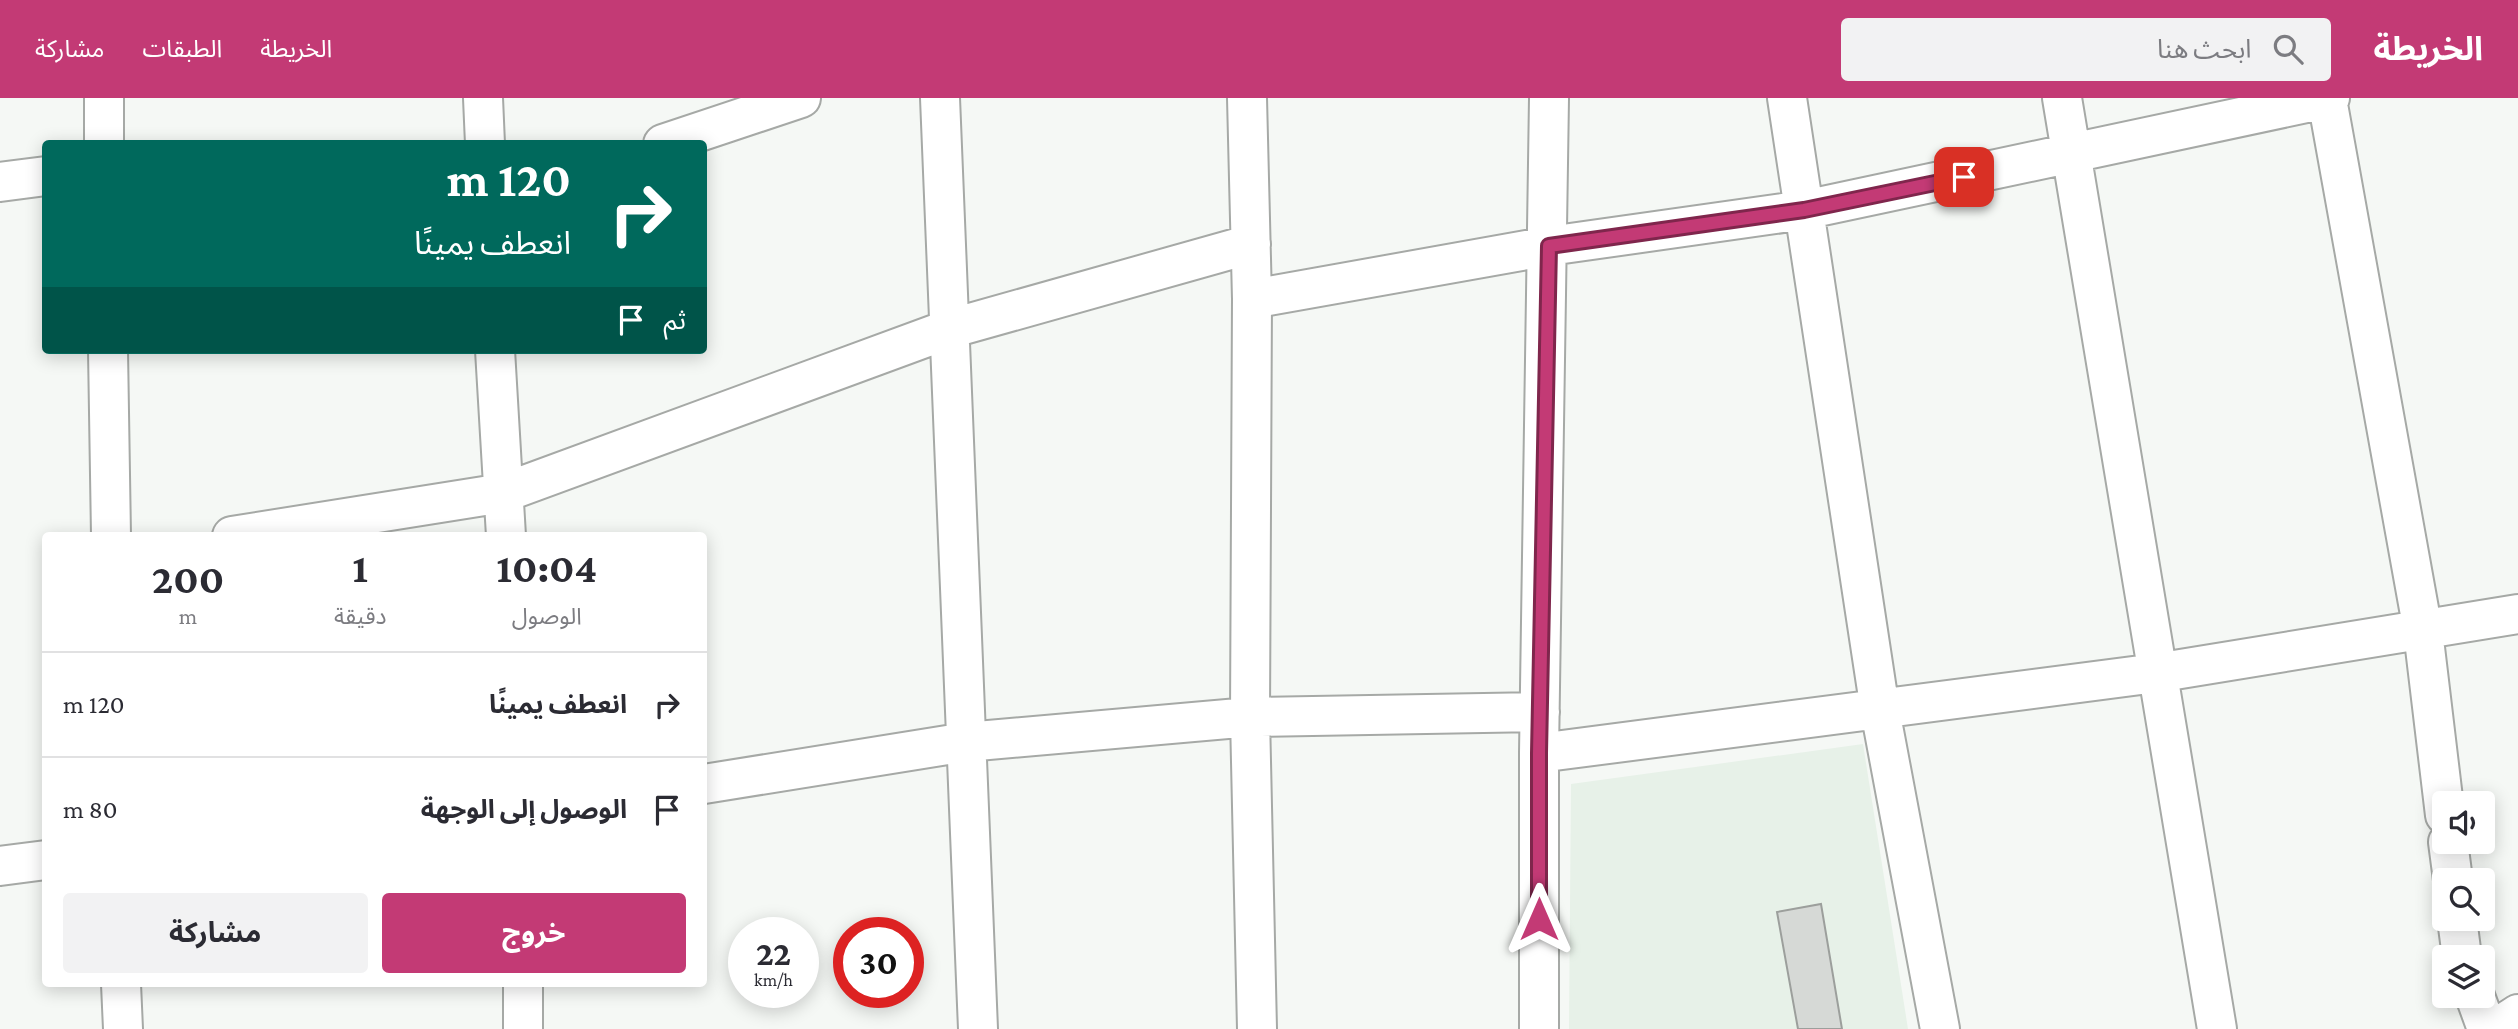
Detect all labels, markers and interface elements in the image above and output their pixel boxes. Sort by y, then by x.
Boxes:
search box [1841,18,2331,81]
icon: search [2269,30,2307,68]
text: الخريطة [2373,30,2483,67]
text: مشاركة [35,35,104,62]
text: الطبقات [142,35,222,62]
text: الخريطة [260,35,332,62]
text: ابحث هنا [2157,35,2251,64]
pin [1934,147,1994,207]
text: 120 m [447,152,571,207]
icon: arrive [1945,158,1983,196]
icon: right [595,168,686,259]
text: انعطف يمينًا [414,225,571,261]
icon: arrive [612,301,650,339]
text: ثم [664,306,686,335]
text: 1 [352,544,368,591]
text: 10:04 [496,544,597,591]
text: 200 [152,555,224,602]
text: m [179,603,197,629]
text: دقيقة [334,603,386,629]
text: الوصول [512,603,582,629]
icon: right [648,686,686,724]
text: 120 m [63,690,125,719]
text: انعطف يمينًا [489,690,627,719]
icon: arrive [648,791,686,829]
map controls [2432,791,2495,1008]
button: sound [2432,791,2495,854]
text: 80 m [63,795,117,824]
text: الوصول إلى الوجهة [421,795,627,824]
button: search [2432,868,2495,931]
position arrow [1502,882,1576,956]
button: مشاركة [63,893,368,973]
button: خروج [382,893,686,973]
speed limit sign: 30 [833,917,924,1008]
text: 22 [756,934,791,973]
button: layers [2432,945,2495,1008]
text: km/h [754,970,793,990]

